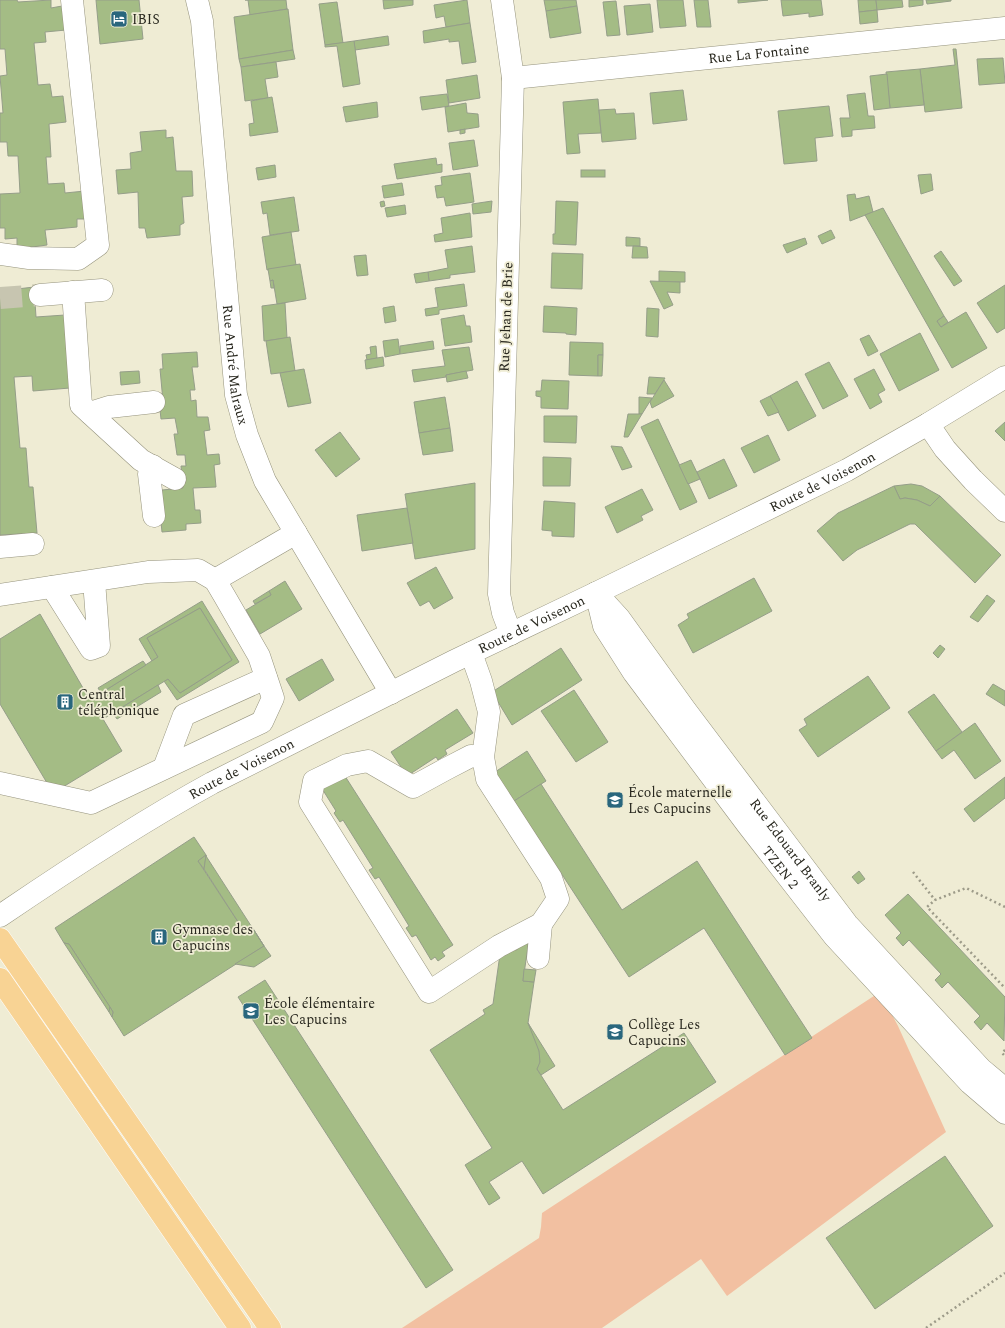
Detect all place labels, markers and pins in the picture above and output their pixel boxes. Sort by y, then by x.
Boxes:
hotel icon: IBIS [109,9,129,29]
place label: IBIS [132,9,160,30]
place label: Central téléphonique [78,684,159,721]
building icon: Central téléphonique [55,692,75,712]
place label: École maternelle Les Capucins [628,782,732,819]
school or university icon: École maternelle Les Capucins [605,790,625,810]
place label: Gymnase des Capucins [172,919,253,956]
building icon: Gymnase des Capucins [149,927,169,947]
place label: École élémentaire Les Capucins [264,993,375,1030]
school or university icon: École élémentaire Les Capucins [241,1001,261,1021]
place label: Collège Les Capucins [628,1014,700,1051]
school or university icon: Collège Les Capucins [605,1022,625,1042]

